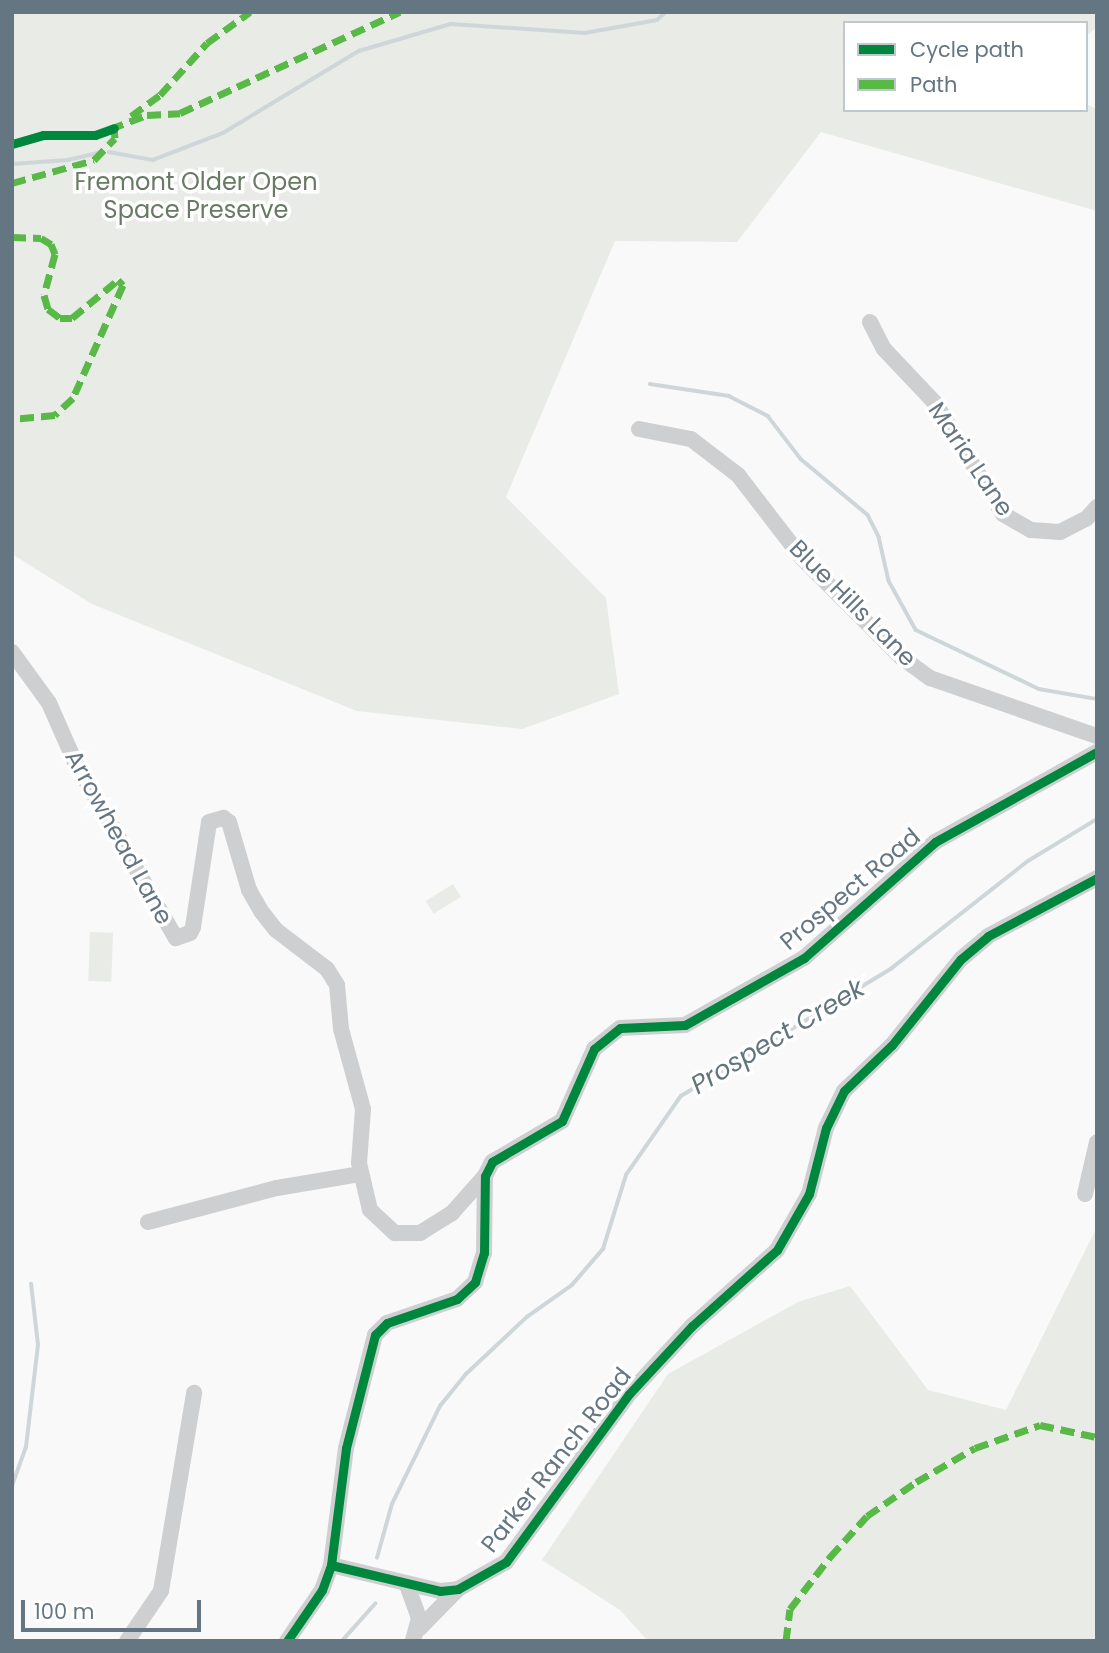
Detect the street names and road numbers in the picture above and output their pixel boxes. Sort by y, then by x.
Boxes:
street label: Maria Lane [922,397,1020,521]
street label: Blue Hills Lane [784,534,922,672]
street label: Arrowhead Lane [59,745,179,929]
street label: Prospect Road [774,822,926,956]
street label: Parker Ranch Road [475,1362,637,1558]

